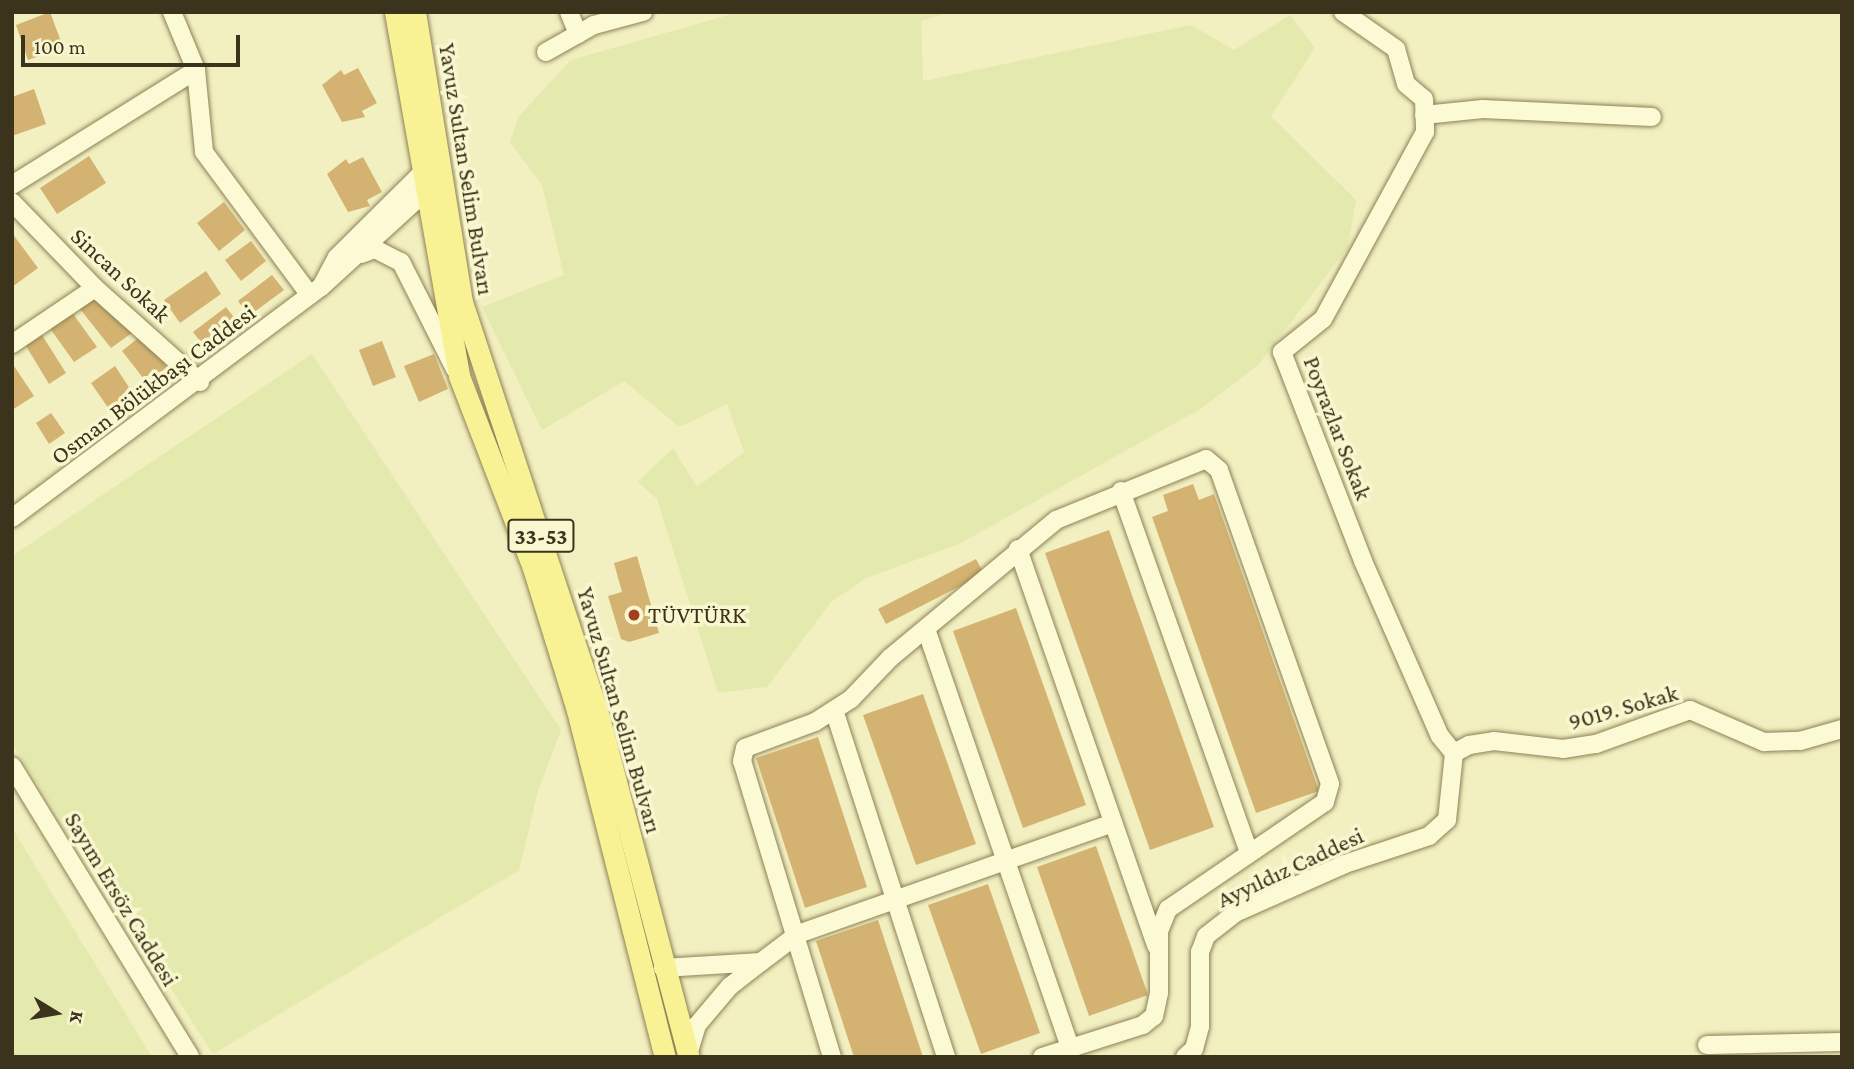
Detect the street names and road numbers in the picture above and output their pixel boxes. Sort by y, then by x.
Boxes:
street label: Yavuz Sultan Selim Bulvarı [433,41,501,297]
street label: Sincan Sokak [65,222,177,328]
street label: Osman Bölükbaşı Caddesi [45,298,261,470]
street label: Poyrazlar Sokak [1297,352,1379,504]
road number: 33-53 [506,516,576,556]
street label: Yavuz Sultan Selim Bulvarı [571,584,669,836]
street label: 9019. Sokak [1565,678,1681,736]
street label: Sayım Ersöz Caddesi [59,807,185,991]
street label: Ayyıldız Caddesi [1212,820,1368,914]

